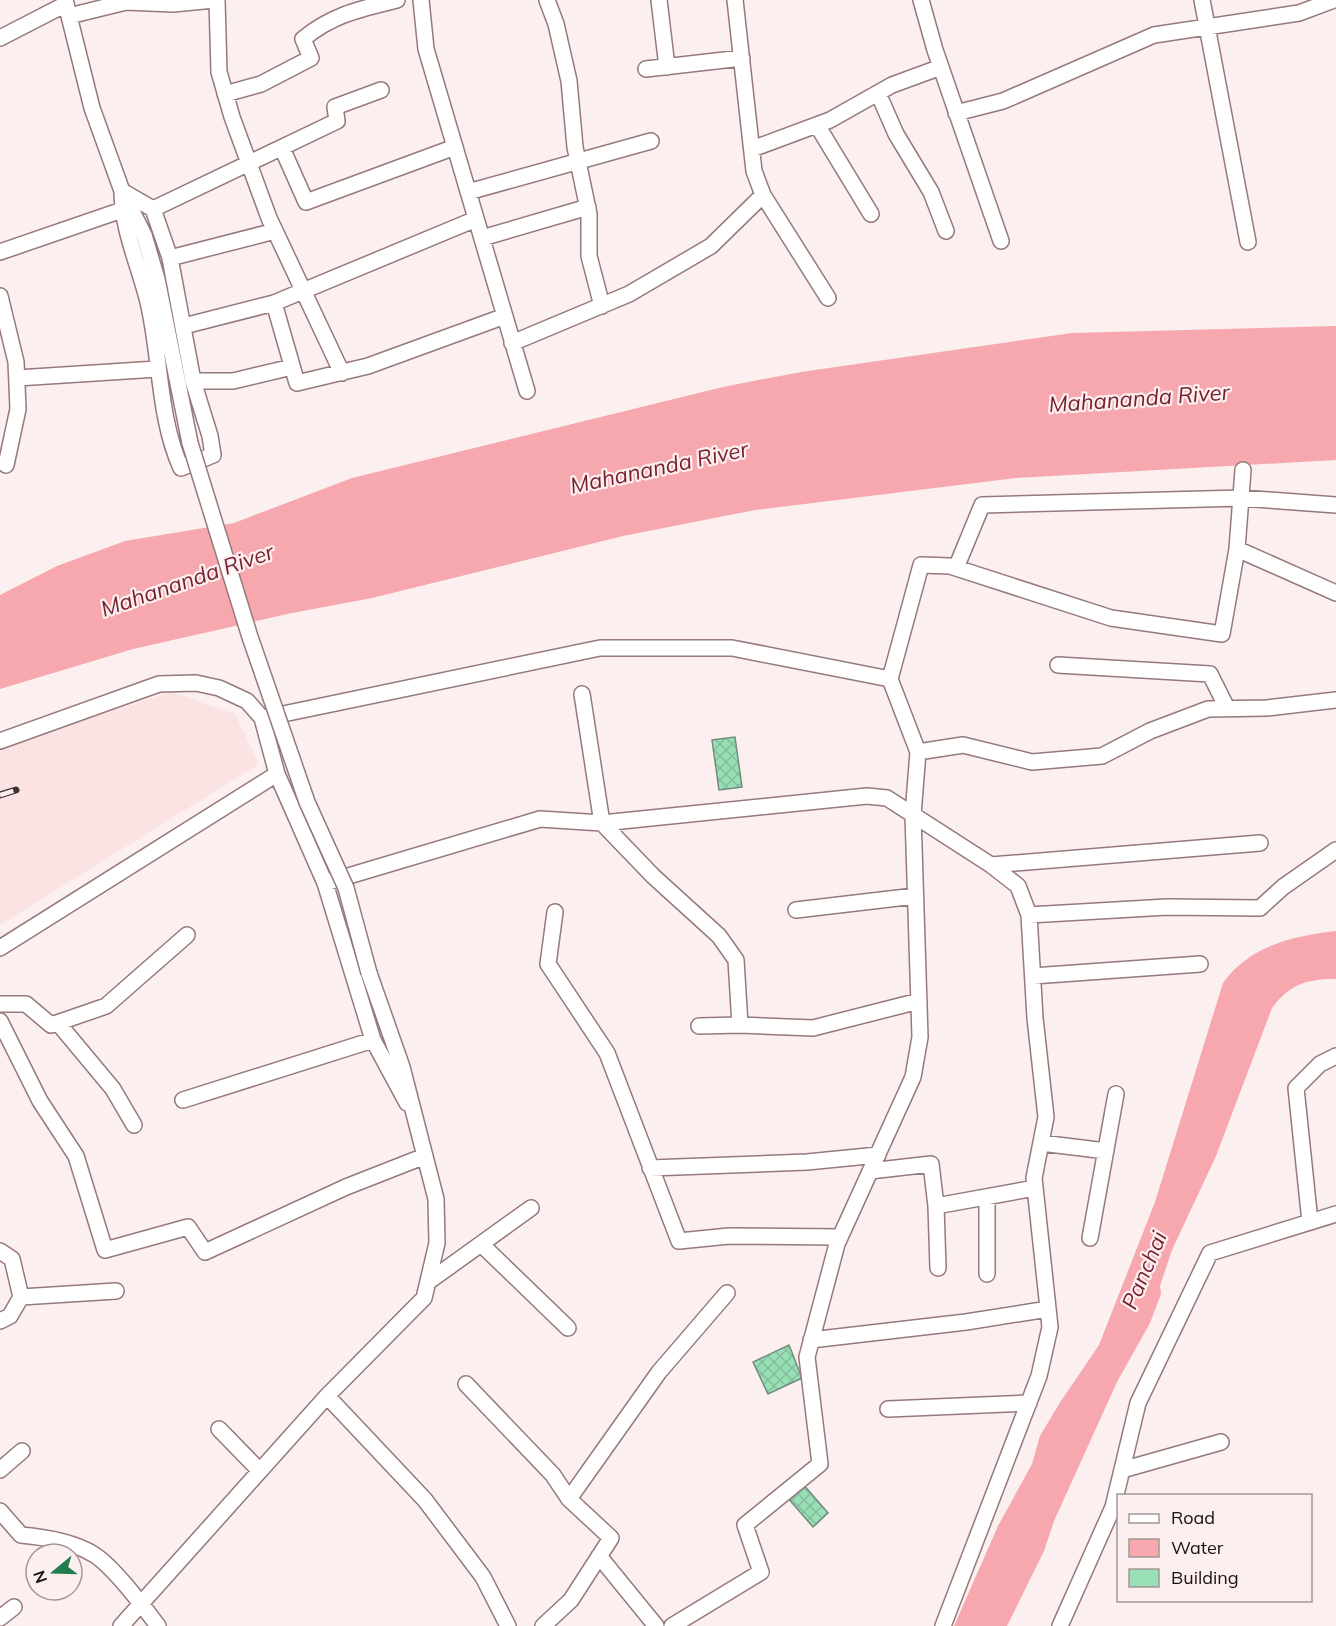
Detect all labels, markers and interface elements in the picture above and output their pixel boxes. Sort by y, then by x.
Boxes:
water label: Mahananda River [1048,378,1231,418]
water label: Mahananda River [567,434,752,500]
water label: Mahananda River [97,537,278,623]
water label: Panchai [1115,1226,1173,1313]
legend [1117,1494,1312,1602]
text: Road [1171,1506,1215,1529]
text: Water [1171,1536,1224,1559]
north arrow [24,1542,84,1602]
text: Building [1171,1566,1239,1589]
text: N [28,1568,51,1586]

